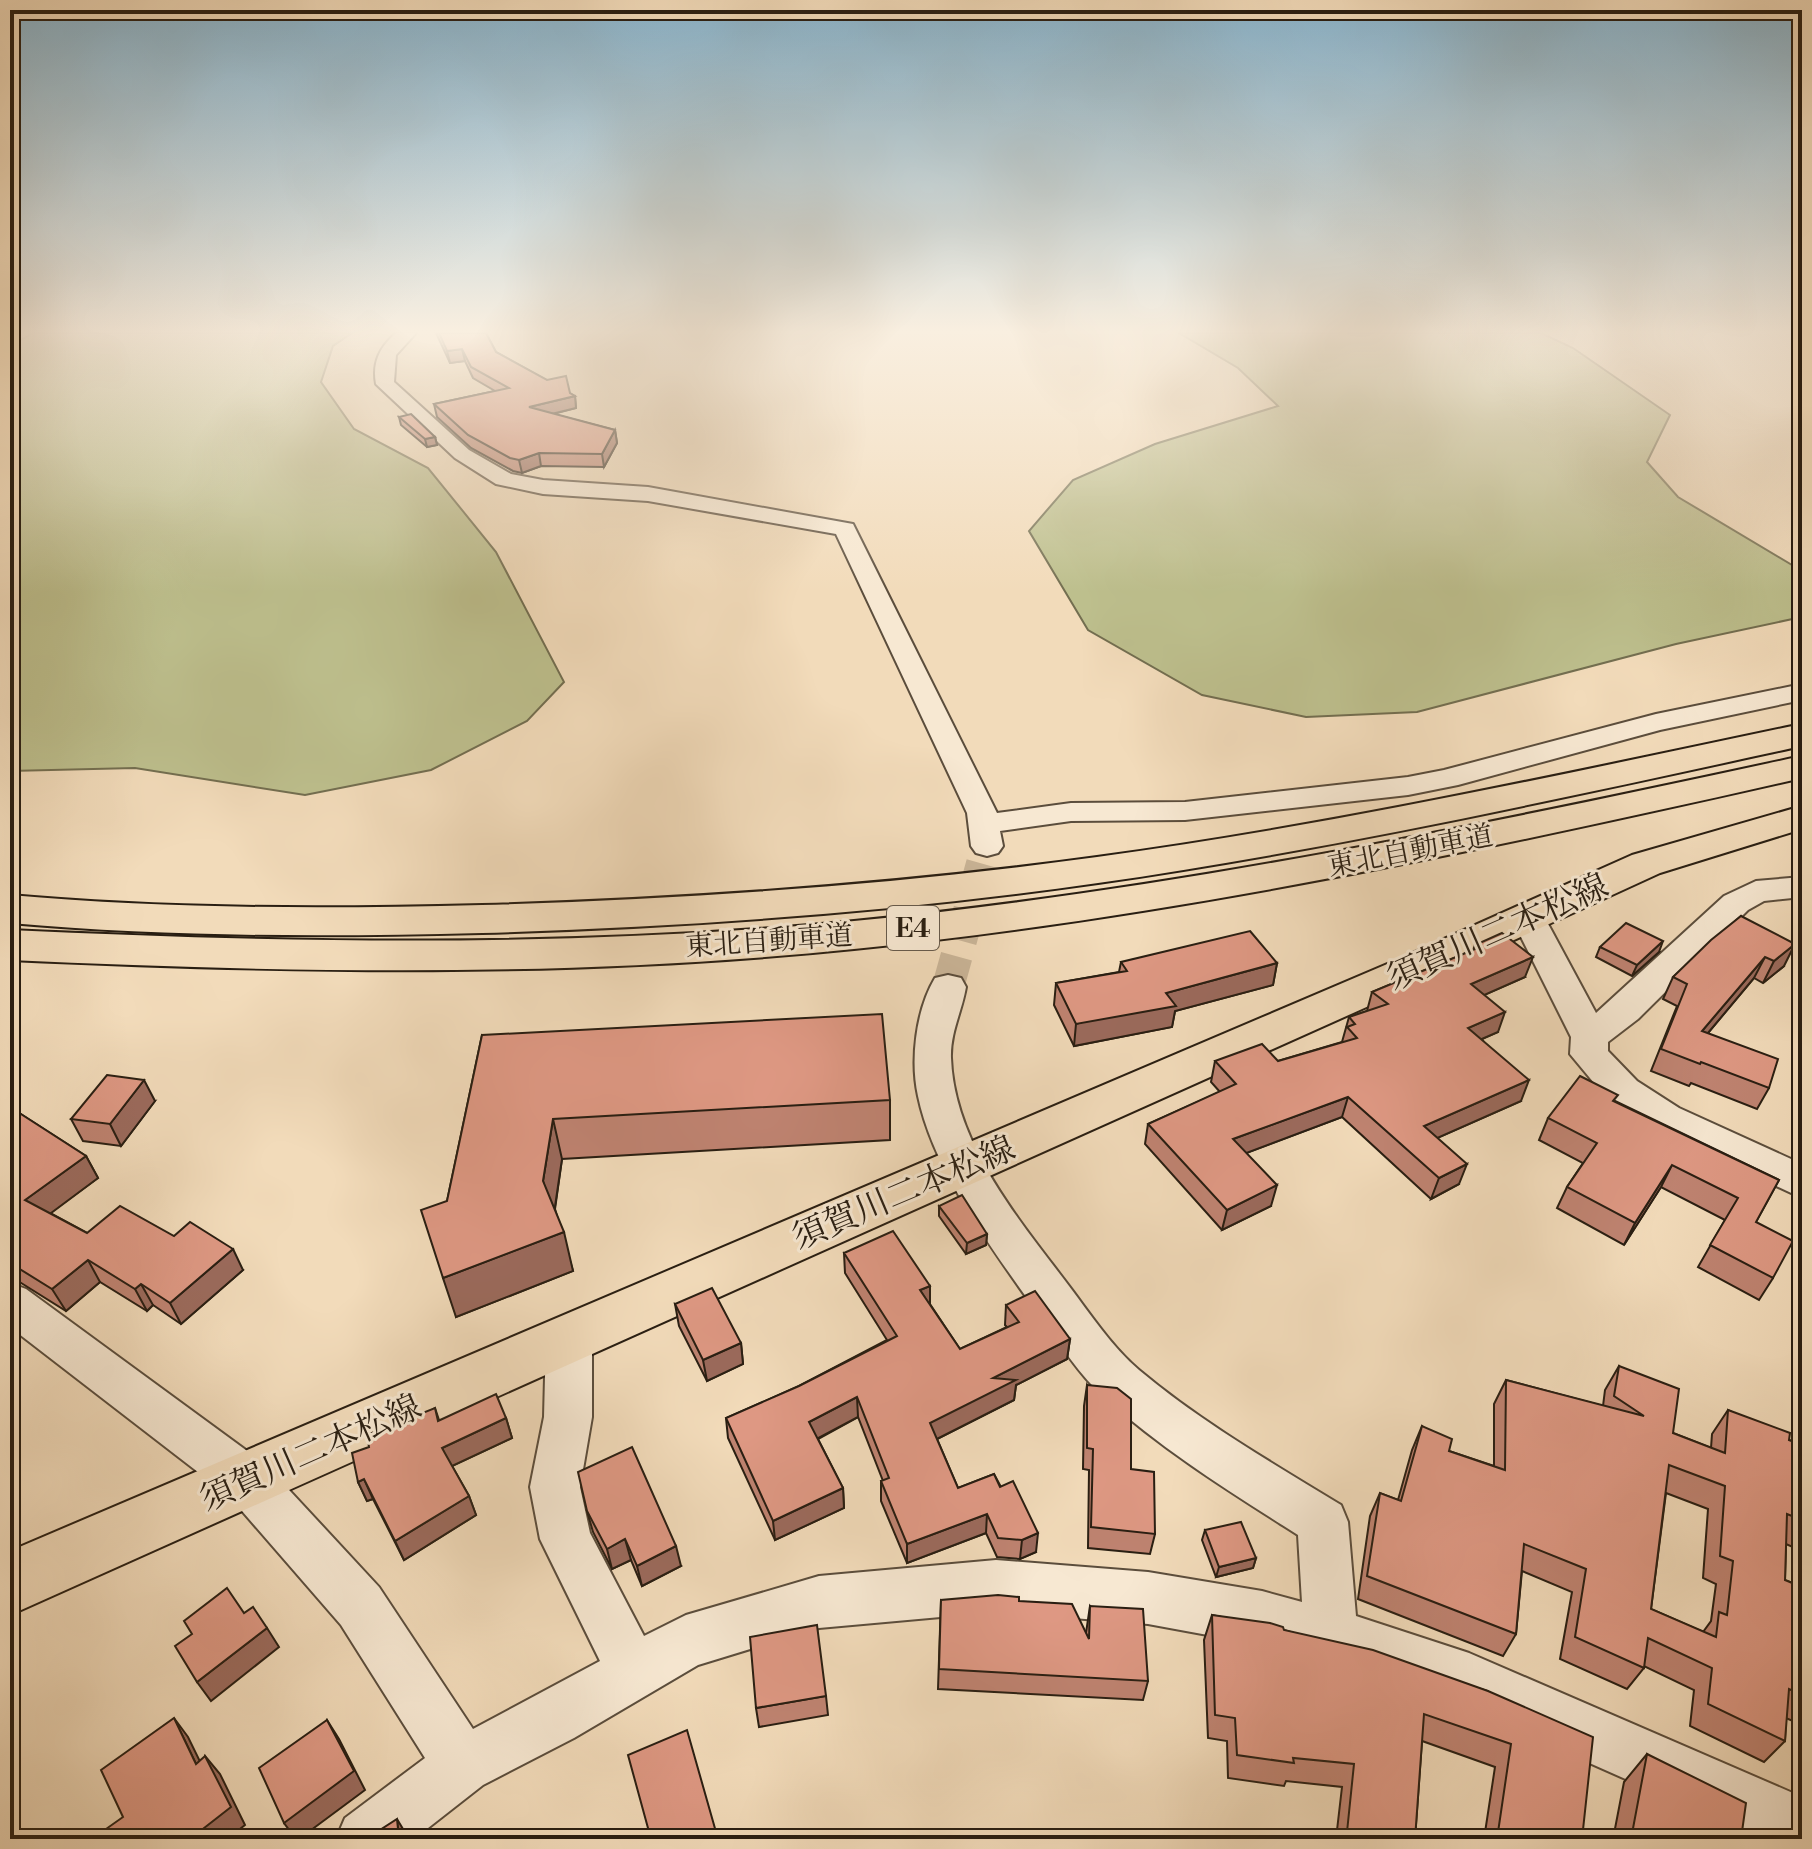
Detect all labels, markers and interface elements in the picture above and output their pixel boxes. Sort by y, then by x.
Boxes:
street label: 東北自動車道 [1324,818,1496,885]
street label: 須賀川二本松線 [1381,865,1615,1000]
road number: E4 [887,906,939,950]
street label: 東北自動車道 [684,918,854,965]
street label: 須賀川二本松線 [786,1128,1022,1260]
street label: 須賀川二本松線 [194,1386,428,1521]

